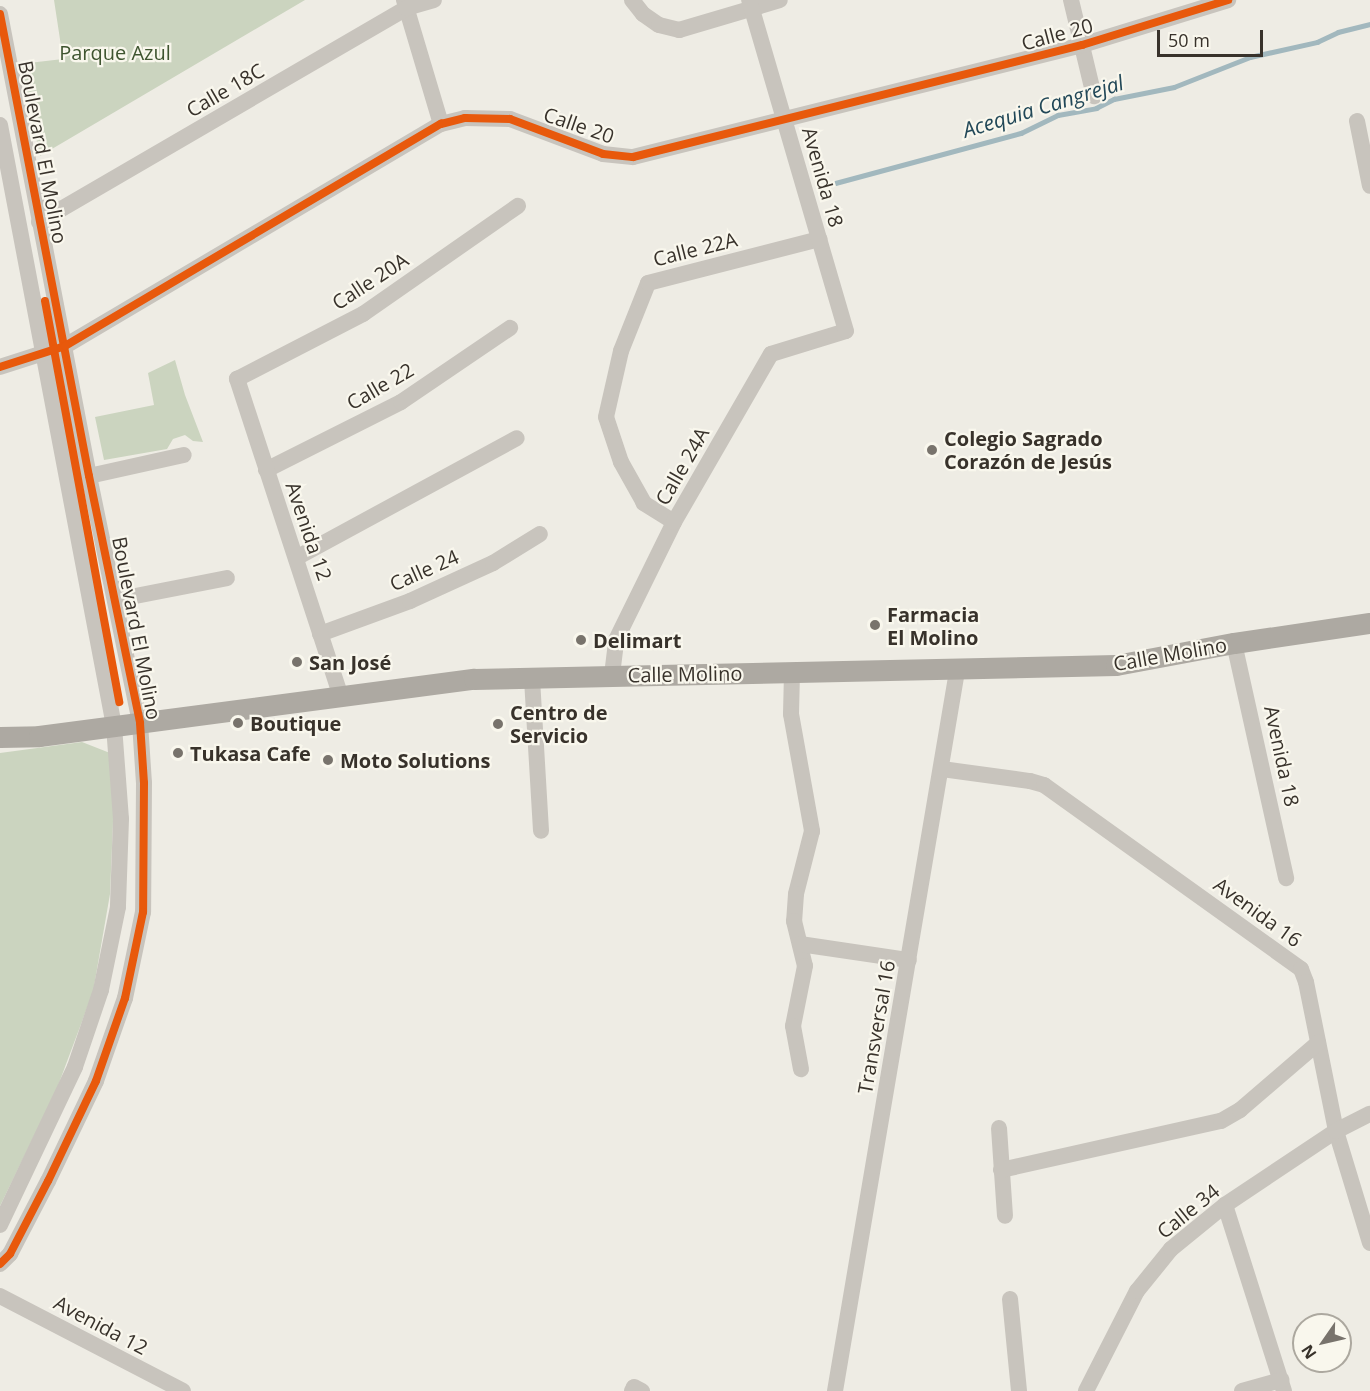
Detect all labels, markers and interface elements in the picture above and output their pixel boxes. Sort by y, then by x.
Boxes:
street label: Calle 20 [1019,13,1095,55]
scale bar [1160,18,1266,56]
text: 50 m [1168,28,1210,52]
park label: Parque Azul [59,40,171,64]
street label: Boulevard El Molino [13,58,73,246]
street label: Calle 18C [182,58,268,122]
water label: Acequia Cangrejal [959,70,1127,142]
street label: Calle 20 [541,102,617,148]
street label: Avenida 18 [797,124,849,230]
street label: Calle 22A [650,227,740,271]
street label: Calle 20A [328,248,412,314]
street label: Calle 22 [342,357,418,415]
street label: Calle 24A [650,423,714,509]
place label: Colegio Sagrado Corazón de Jesús [944,426,1112,473]
marker: Colegio Sagrado Corazón de Jesús [925,443,939,457]
street label: Avenida 12 [281,479,337,583]
street label: Boulevard El Molino [107,534,167,722]
street label: Calle 24 [386,544,462,596]
place label: Farmacia El Molino [887,602,979,649]
marker: Farmacia El Molino [868,618,882,632]
place label: Delimart [593,628,681,652]
street label: Calle Molino [1111,632,1229,676]
marker: Delimart [574,633,588,647]
place label: San José [309,650,391,674]
marker: San José [290,655,304,669]
street label: Calle Molino [627,661,743,687]
place label: Centro de Servicio [510,700,608,747]
street label: Avenida 18 [1260,703,1304,809]
place label: Boutique [250,711,341,735]
marker: Boutique [231,716,245,730]
marker: Centro de Servicio [491,717,505,731]
place label: Tukasa Cafe [190,741,311,765]
marker: Tukasa Cafe [171,746,185,760]
place label: Moto Solutions [340,748,490,772]
marker: Moto Solutions [321,753,335,767]
street label: Avenida 16 [1209,872,1307,952]
street label: Transversal 16 [852,958,900,1096]
street label: Calle 34 [1152,1179,1224,1243]
street label: Avenida 12 [50,1290,152,1360]
north arrow [1292,1313,1352,1373]
text: N [1296,1340,1321,1363]

